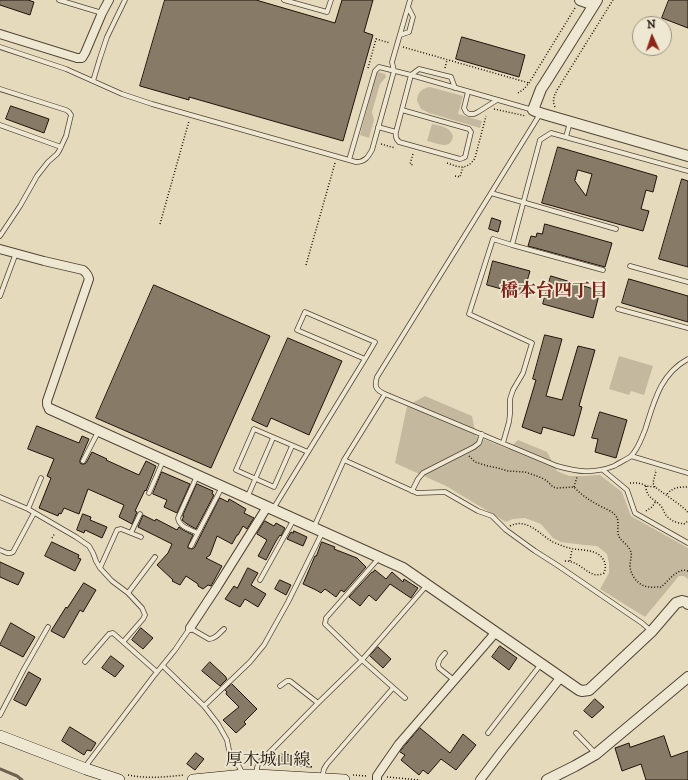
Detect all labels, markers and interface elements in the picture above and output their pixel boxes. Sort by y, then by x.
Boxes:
north arrow [632,16,672,56]
text: N [647,18,656,32]
district label: 橋本台四丁目 [500,281,608,303]
street label: 厚木城山線 [226,751,310,771]

